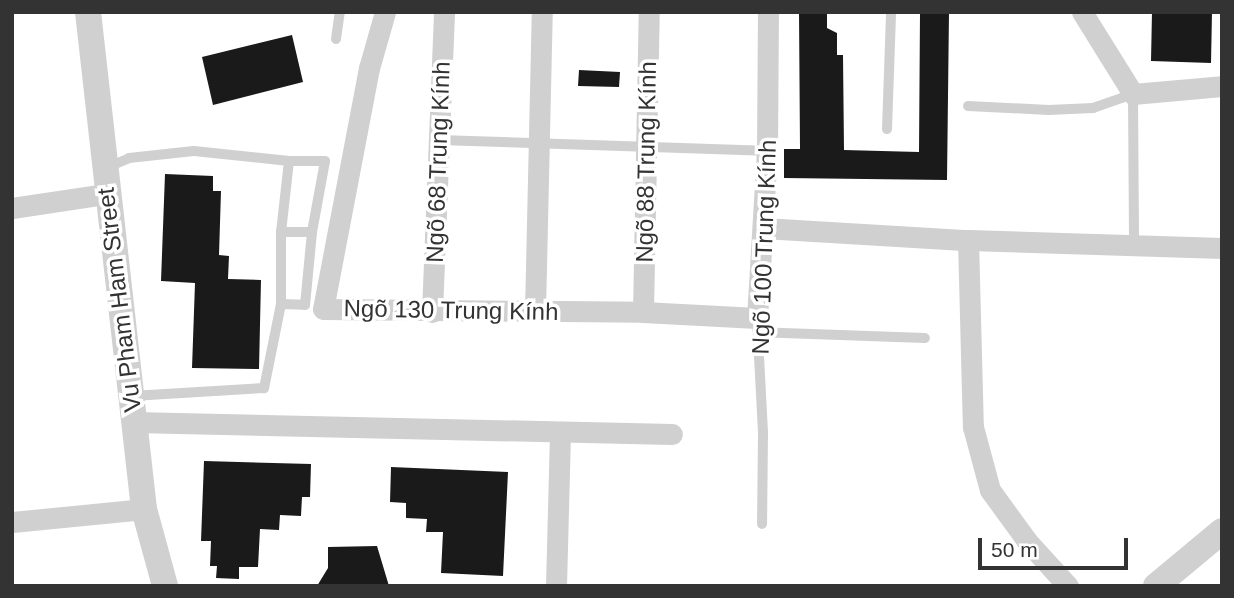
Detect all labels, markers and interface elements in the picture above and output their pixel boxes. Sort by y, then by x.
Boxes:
street label: Ngõ 68 Trung Kính [420,61,456,263]
street label: Ngõ 88 Trung Kính [630,61,662,263]
street label: Ngõ 100 Trung Kính [746,139,782,355]
street label: Vu Pham Ham Street [91,186,147,414]
street label: Ngõ 130 Trung Kính [343,294,559,326]
scale bar [982,524,1132,568]
text: 50 m [991,538,1038,561]

